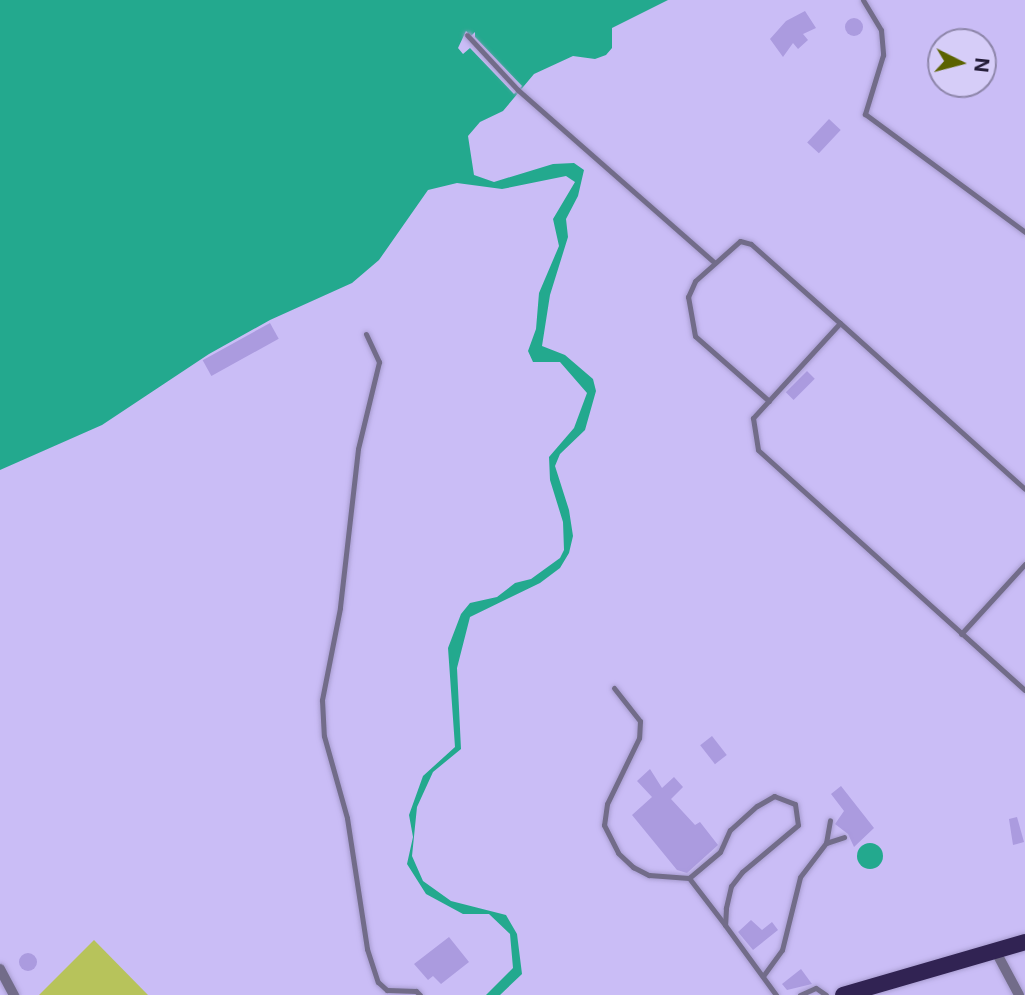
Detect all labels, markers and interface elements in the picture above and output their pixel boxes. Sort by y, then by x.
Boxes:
north arrow [927,28,997,98]
text: N [969,57,994,73]

